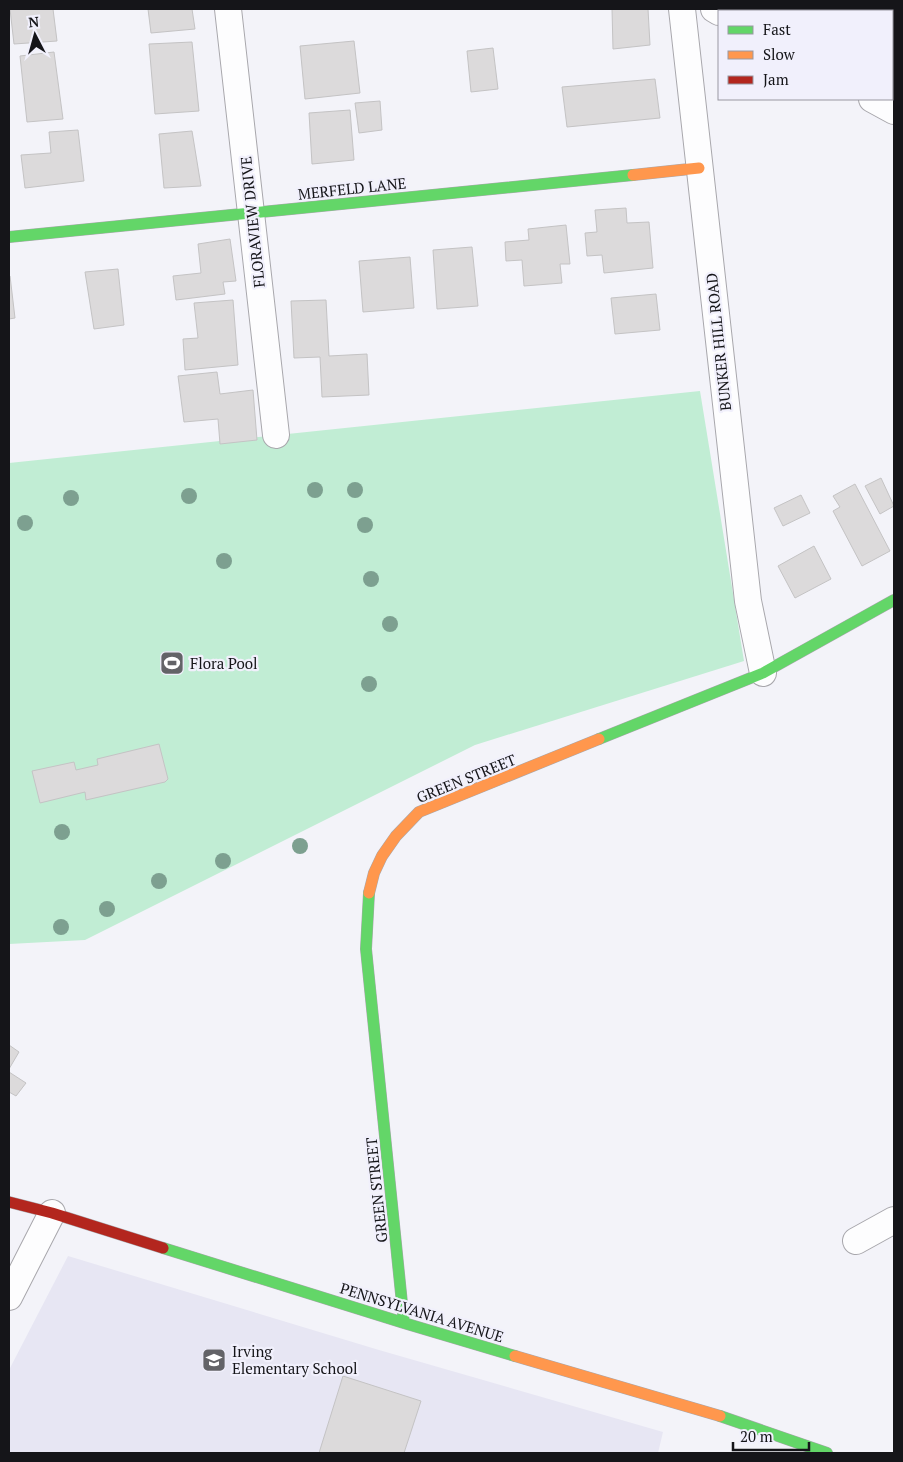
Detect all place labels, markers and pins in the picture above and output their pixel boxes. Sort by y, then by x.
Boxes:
sports icon: Flora Pool [159,650,185,676]
place label: Flora Pool [190,653,258,673]
place label: Irving Elementary School [232,1341,358,1378]
school or university icon: Irving Elementary School [201,1347,227,1373]

